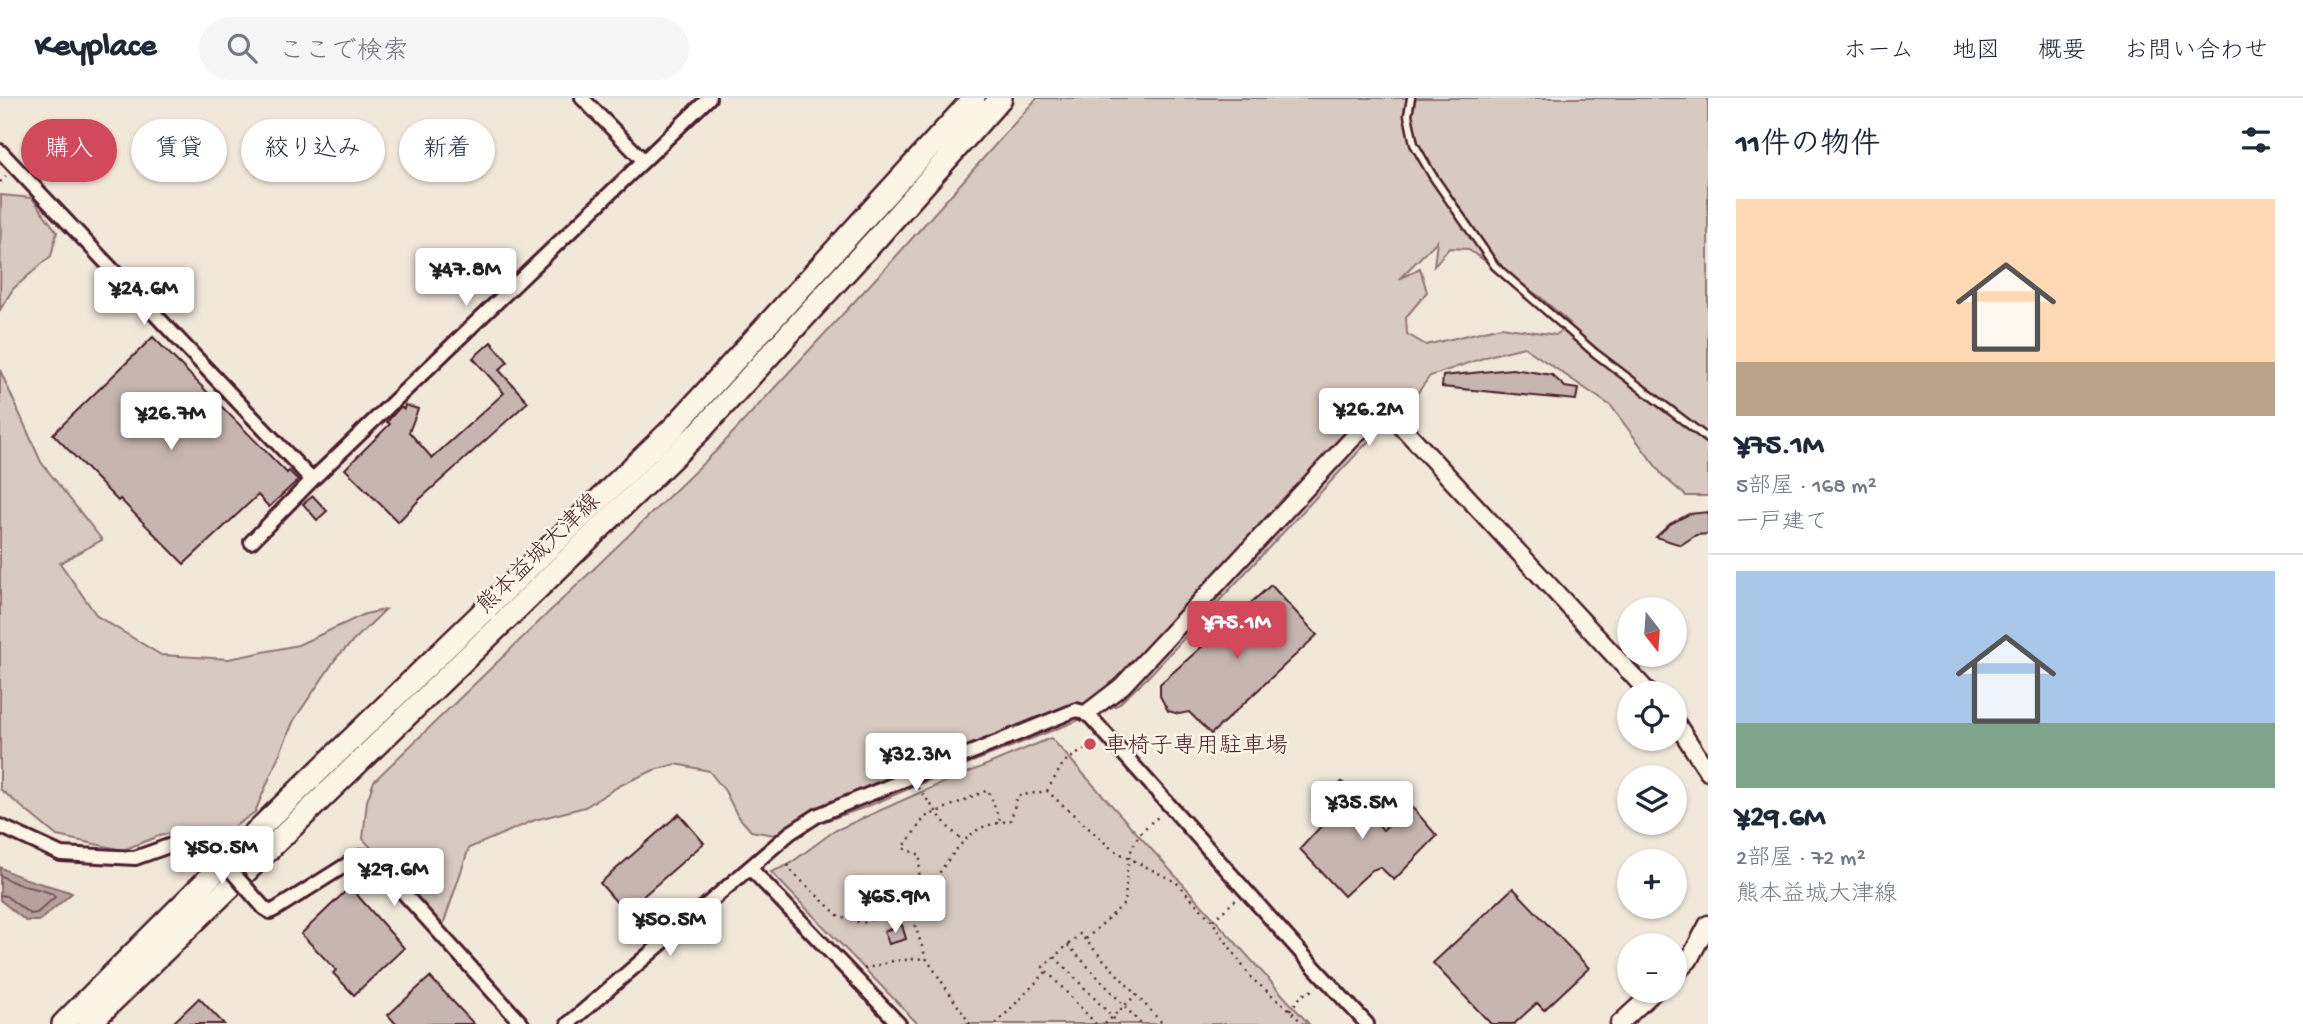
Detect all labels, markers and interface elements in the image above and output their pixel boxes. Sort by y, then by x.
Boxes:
search box [199,17,689,80]
text: Keyplace [35,29,157,67]
icon: search [223,29,261,67]
text: ここで検索 [279,38,409,69]
text: ホーム [1843,38,1914,67]
text: 地図 [1952,38,2000,67]
text: 概要 [2038,38,2086,67]
text: お問い合わせ [2124,38,2268,67]
chip: 購入 [21,119,117,182]
chip: 賃貸 [131,119,227,182]
chip: 絞り込み [241,119,385,182]
chip: 新着 [399,119,495,182]
icon: filters [2237,121,2275,159]
text: 11件の物件 [1736,129,1880,164]
icon: home [1943,244,2069,370]
pin: ¥47.8M [409,248,523,308]
text: ¥47.8M [431,257,501,284]
pin: ¥24.6M [87,268,201,327]
text: ¥24.6M [110,276,178,303]
pin: ¥26.2M [1312,388,1426,448]
pin: ¥26.7M [114,392,228,452]
text: ¥26.2M [1335,397,1403,424]
text: ¥26.7M [137,401,205,428]
text: ¥75.1M [1736,430,1824,465]
text: 5部屋 · 168 m² [1736,474,1877,501]
street label: 熊本益城大津線 [471,488,607,620]
text: 一戸建て [1736,510,1828,537]
north arrow [1617,597,1687,667]
map controls [1617,597,1687,1003]
pin: ¥75.1M [1180,602,1294,661]
text: ¥75.1M [1203,610,1271,637]
icon: home [1943,616,2069,742]
button: locate [1617,681,1687,751]
place label: 車椅子専用駐車場 [1104,733,1288,761]
pin: ¥32.3M [859,734,973,793]
marker: 車椅子専用駐車場 [1082,736,1098,752]
text: ¥32.3M [882,742,951,769]
button: layers [1617,765,1687,835]
pin: ¥35.5M [1305,782,1419,841]
text: ¥35.5M [1327,790,1397,817]
text: ¥29.6M [1736,802,1825,837]
pin: ¥50.5M [165,826,279,886]
text: ¥50.5M [186,835,258,862]
text: 2部屋 · 72 m² [1736,846,1866,873]
pin: ¥29.6M [337,848,451,908]
button: + [1617,849,1687,919]
text: ¥29.6M [360,857,428,884]
pin: ¥65.9M [838,876,952,935]
text: 熊本益城大津線 [1736,882,1897,909]
text: ¥65.9M [860,884,930,911]
pin: ¥50.5M [613,898,727,958]
text: ¥50.5M [634,907,706,934]
button: − [1617,933,1687,1003]

